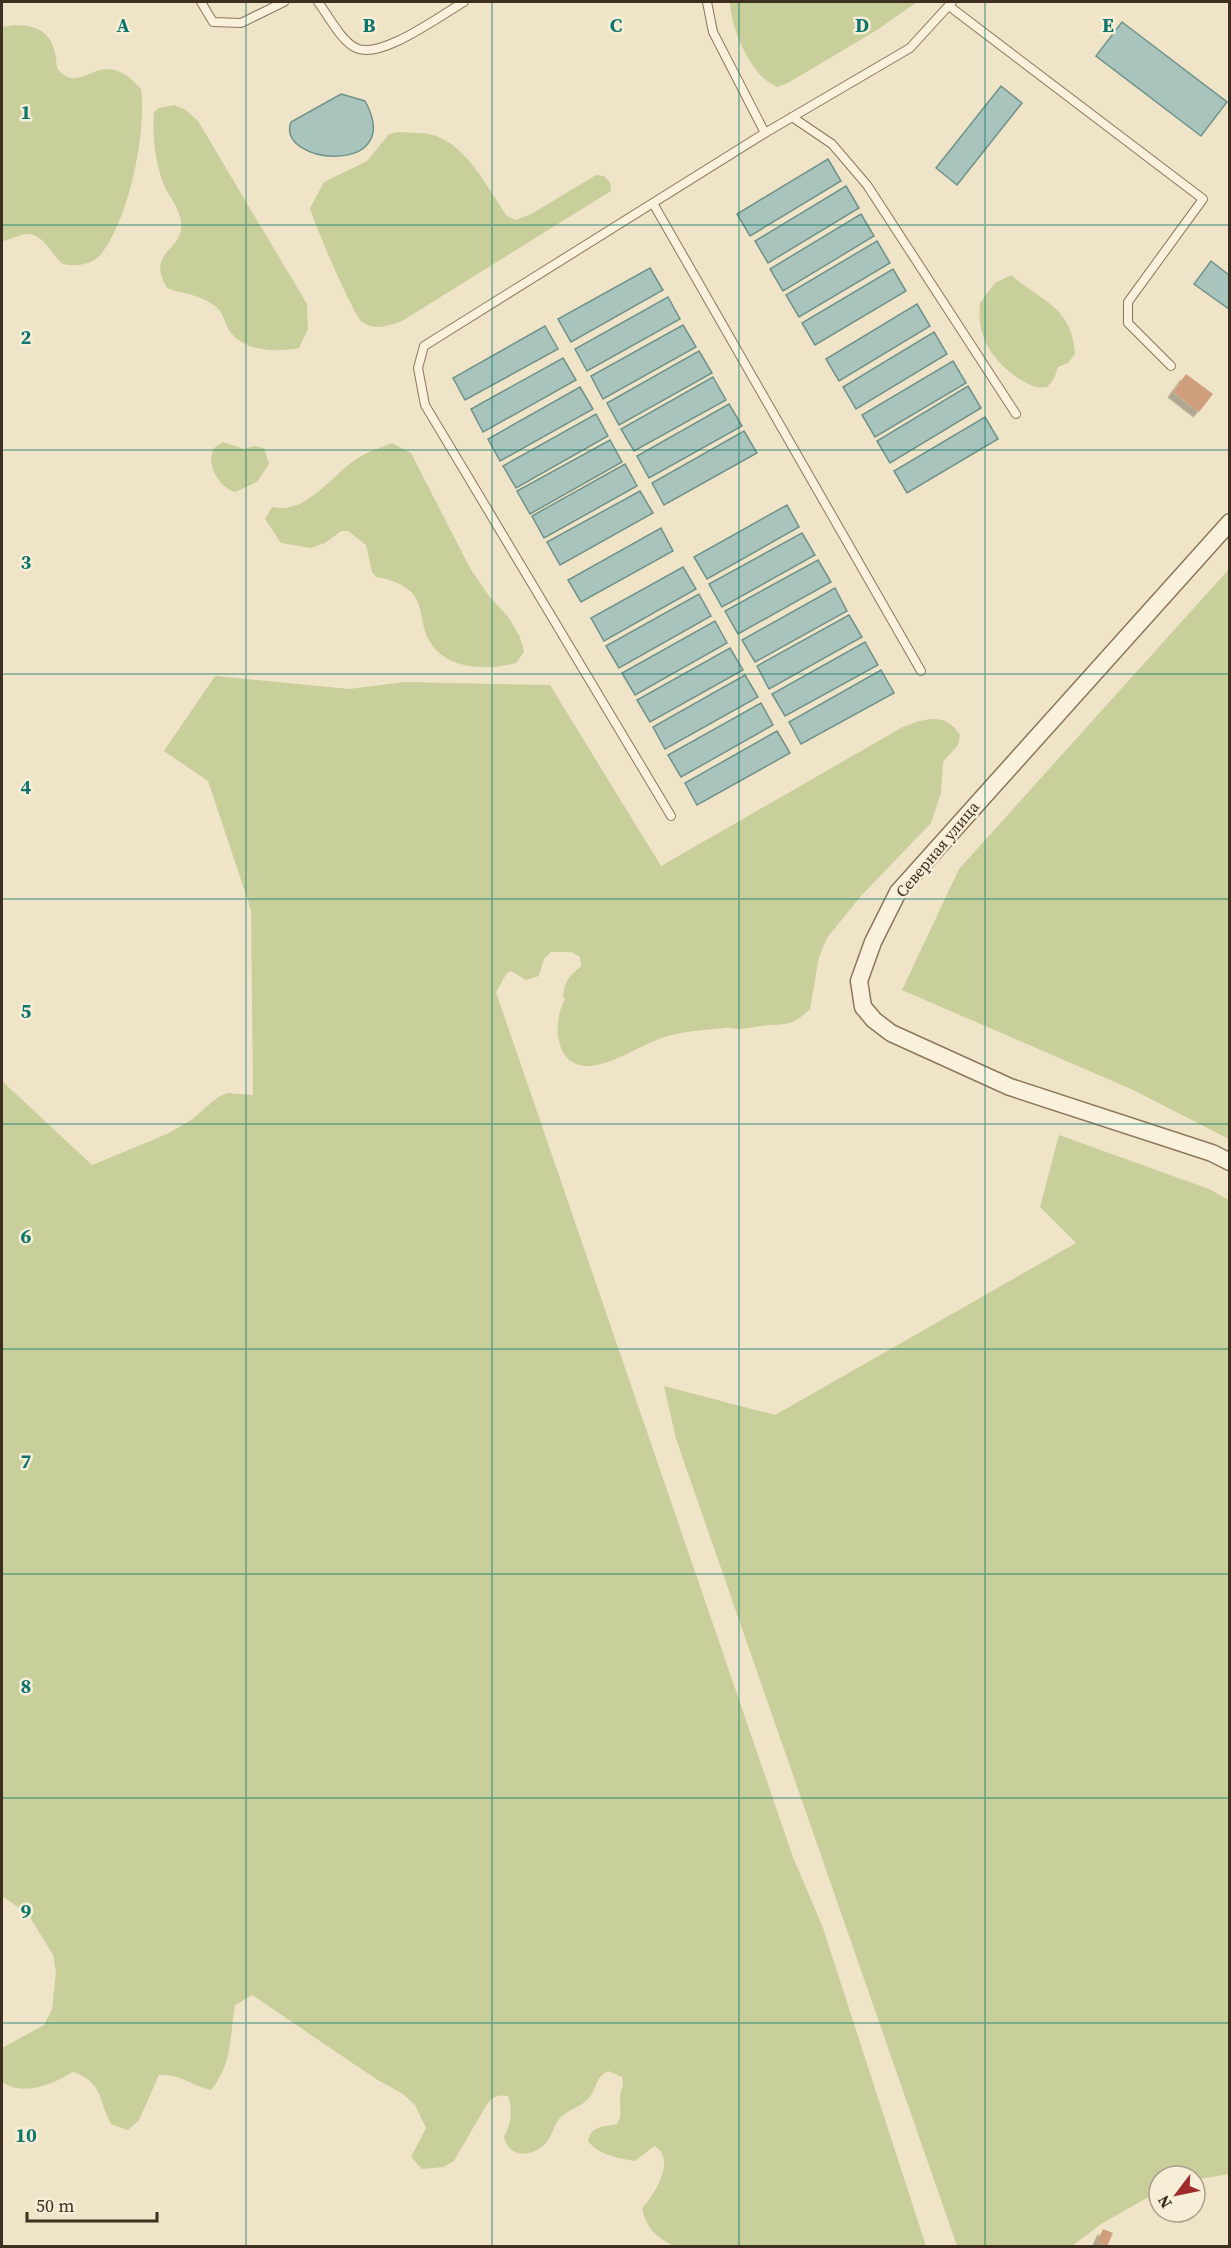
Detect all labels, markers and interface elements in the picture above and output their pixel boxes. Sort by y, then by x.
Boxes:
text: A [116,11,130,39]
text: B [362,11,376,39]
text: C [610,11,622,39]
text: D [855,11,869,39]
text: E [1102,11,1114,39]
text: 1 [21,98,31,126]
text: 2 [21,323,32,351]
text: 3 [21,548,32,576]
text: 4 [21,773,32,801]
street label: Северная улица [890,796,984,902]
text: 5 [21,997,32,1025]
text: 6 [21,1222,32,1250]
text: 7 [21,1447,32,1475]
text: 8 [21,1672,31,1700]
text: 9 [21,1897,32,1925]
text: 10 [15,2121,37,2149]
north arrow [1147,2164,1207,2224]
scale bar [27,2185,158,2223]
text: N [1152,2191,1177,2213]
text: 50 m [36,2193,74,2218]

